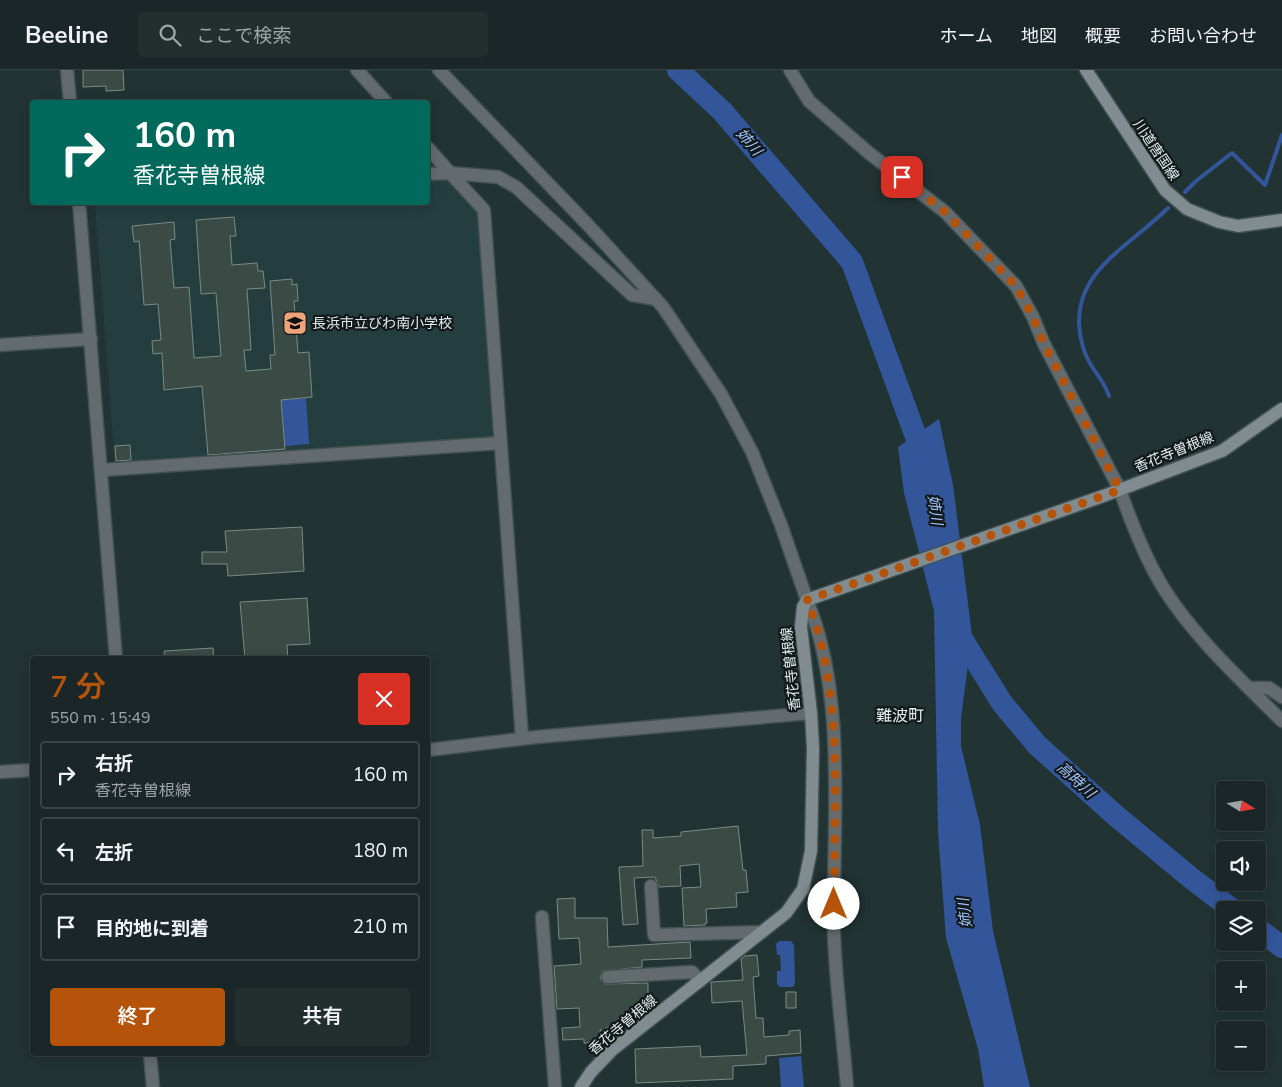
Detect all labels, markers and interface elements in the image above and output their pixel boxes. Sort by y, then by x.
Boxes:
search box [138,12,488,57]
text: Beeline [25,19,108,51]
icon: search [156,21,184,49]
text: ここで検索 [196,23,291,49]
text: ホーム [940,24,993,48]
text: 地図 [1021,24,1057,48]
text: 概要 [1085,24,1121,48]
text: お問い合わせ [1149,24,1257,48]
text: 160 m [133,112,236,159]
street label: 川道唐国線 [1129,116,1183,184]
icon: right [50,120,115,185]
water label: 姉川 [732,124,768,161]
pin [881,156,923,198]
text: 香花寺曽根線 [133,161,265,191]
icon: arrive [888,163,916,191]
school or university icon: 長浜市立びわ南小学校 [282,310,308,336]
place label: 長浜市立びわ南小学校 [312,314,452,333]
street label: 香花寺曽根線 [1131,427,1217,477]
water label: 姉川 [923,494,947,528]
street label: 香花寺曽根線 [777,626,805,712]
text: 7 分 [50,667,106,708]
button: close [358,673,410,725]
district label: 難波町 [876,705,924,727]
text: 550 m · 15:49 [50,707,151,729]
text: 右折 [95,751,133,777]
water label: 高時川 [1053,758,1101,804]
icon: right [52,761,80,789]
text: 160 m [353,762,408,788]
text: 香花寺曽根線 [95,780,191,802]
north arrow [1216,781,1266,831]
map controls [1216,781,1266,1071]
icon: left [52,837,80,865]
text: 180 m [353,838,408,864]
text: 左折 [95,840,133,866]
button: sound [1216,841,1266,891]
position arrow [807,877,859,929]
water label: 姉川 [953,895,977,929]
button: layers [1216,901,1266,951]
icon: arrive [52,913,80,941]
text: 210 m [353,914,408,940]
text: 目的地に到着 [95,916,209,942]
button: + [1216,961,1266,1011]
button: 終了 [50,988,225,1046]
button: 共有 [235,988,410,1046]
street label: 香花寺曽根線 [585,991,661,1059]
button: − [1216,1021,1266,1071]

